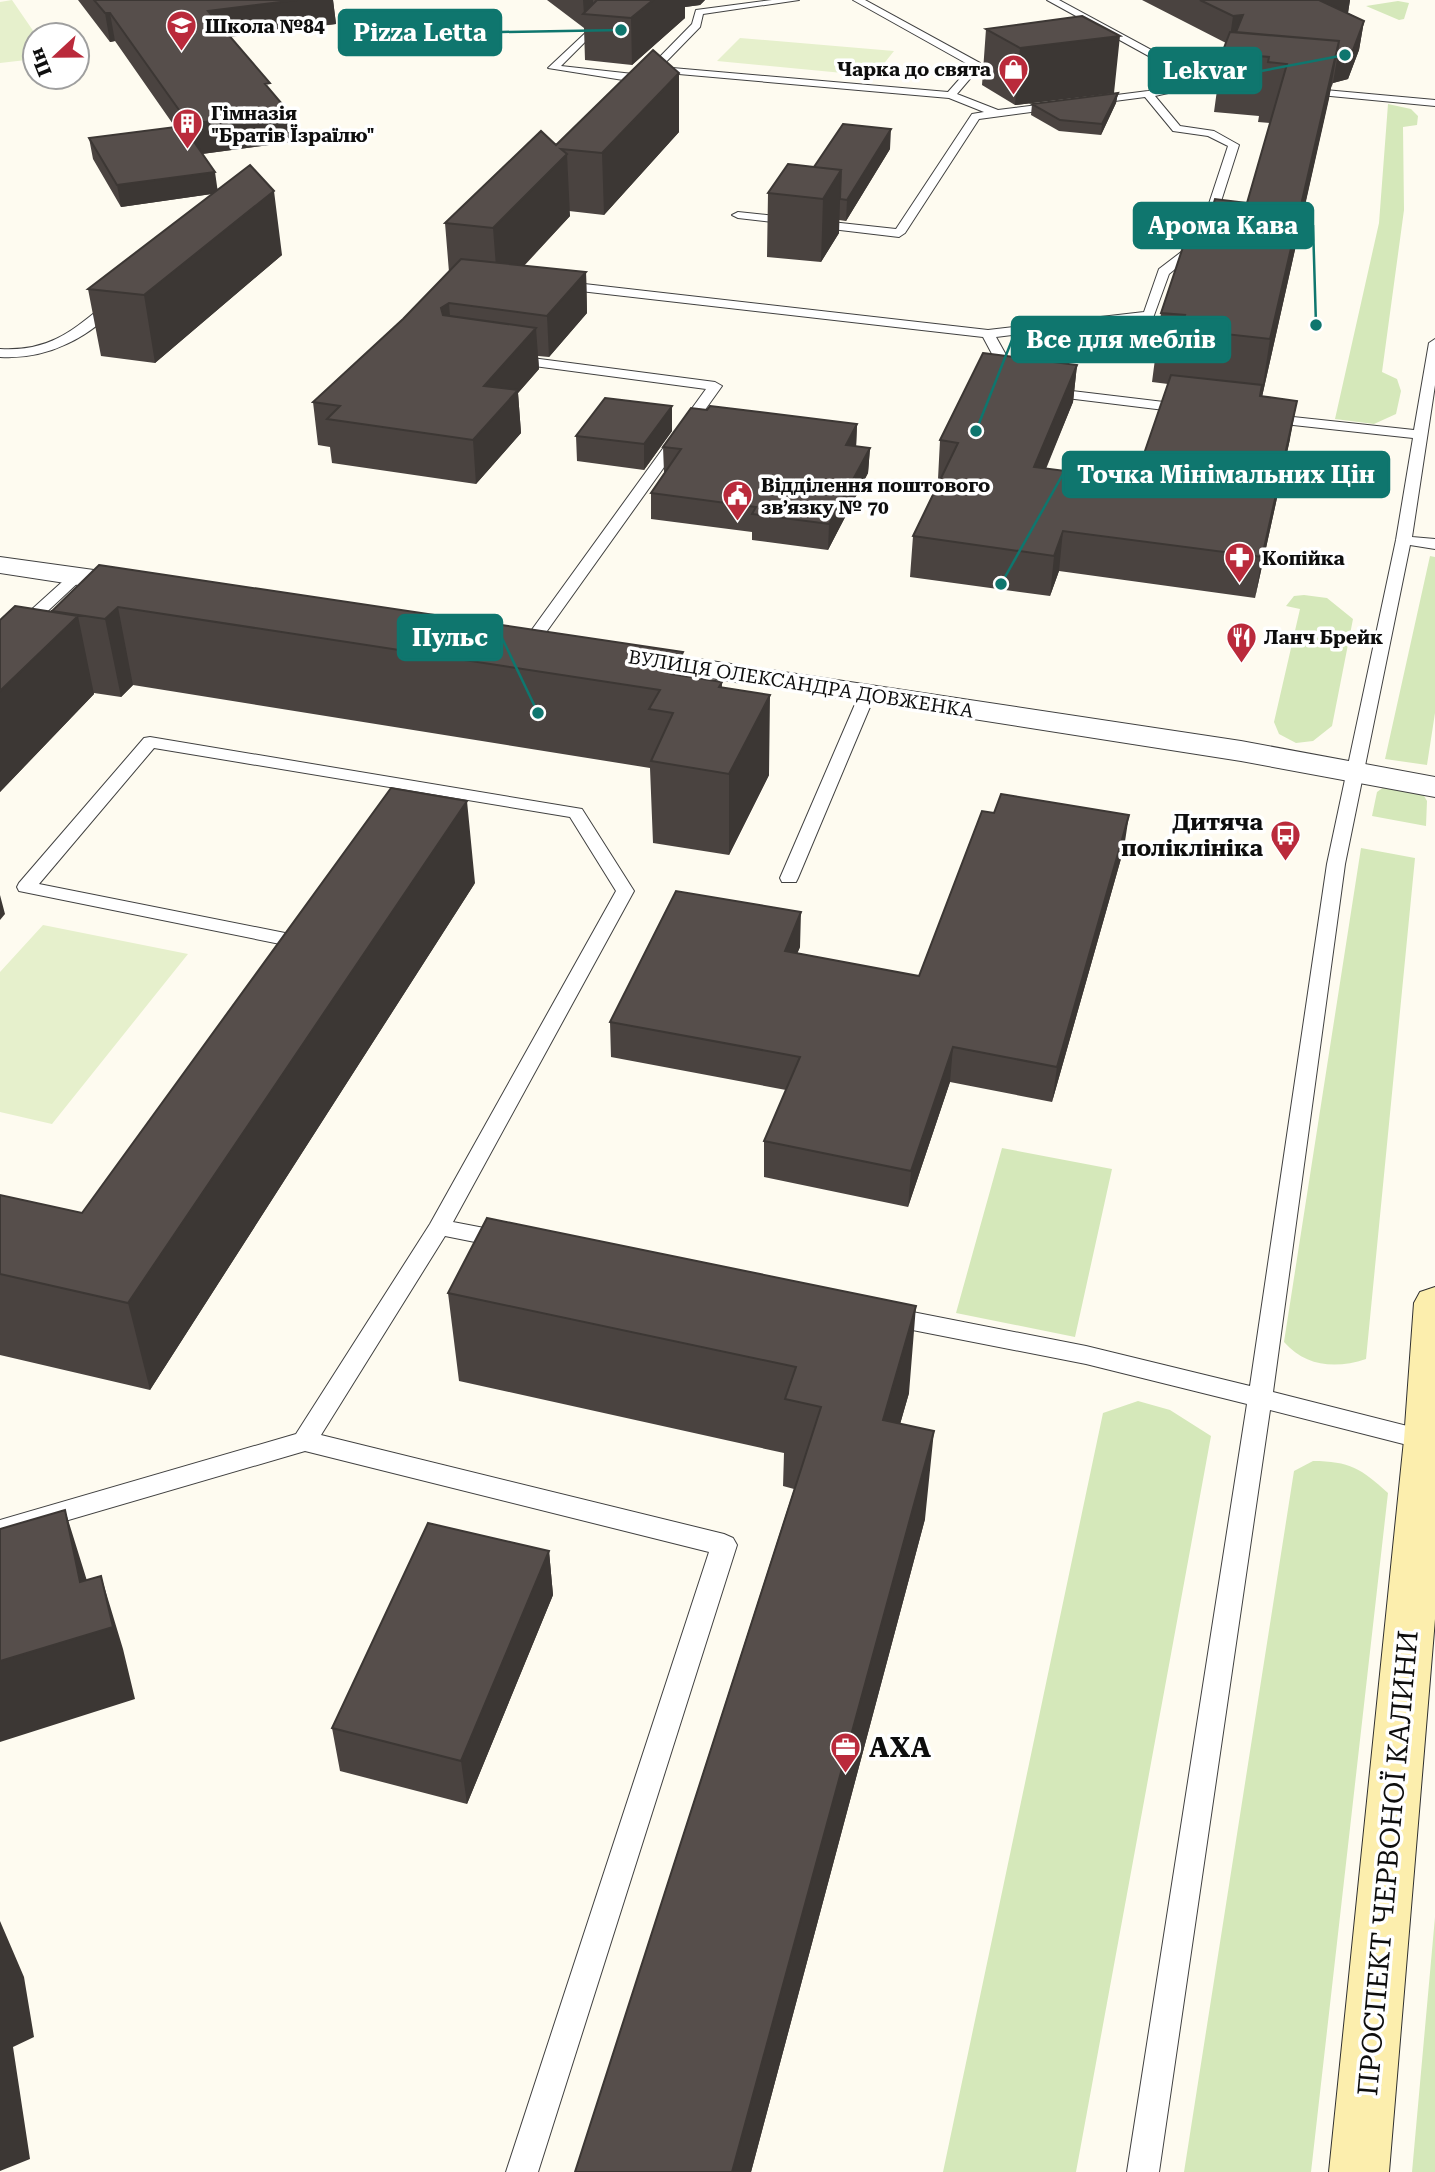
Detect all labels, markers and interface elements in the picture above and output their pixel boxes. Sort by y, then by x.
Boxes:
school or university icon: Школа №84 [165,9,199,53]
callout: Pizza Letta [339,10,501,55]
place label: Школа №84 [205,15,325,38]
text: Pizza Letta [353,19,487,47]
north arrow [21,21,91,91]
text: Пн [25,45,57,80]
callout: Lekvar [1149,48,1261,93]
shop icon: Чарка до свята [997,52,1031,96]
text: Lekvar [1163,57,1247,85]
place label: Чарка до свята [837,58,991,81]
place label: Гімназія "Братів Їзраїлю" [211,102,375,147]
building icon: Гімназія "Братів Їзраїлю" [171,107,205,151]
callout: Арома Кава [1134,203,1313,248]
text: Арома Кава [1148,212,1298,240]
callout: Все для меблів [1012,317,1230,362]
text: Все для меблів [1026,326,1216,354]
callout: Точка Мінімальних Цін [1063,452,1389,497]
text: Точка Мінімальних Цін [1077,461,1375,489]
place label: Відділення поштового зв’язку № 70 [761,474,990,519]
public building icon: Відділення поштового зв’язку № 70 [721,479,755,523]
pharmacy icon: Копійка [1222,541,1256,585]
place label: Копійка [1262,547,1345,570]
callout: Пульс [398,615,502,660]
restaurant icon: Ланч Брейк [1224,620,1258,664]
text: Пульс [412,624,488,652]
place label: Ланч Брейк [1264,626,1383,649]
street label: ВУЛИЦЯ ОЛЕКСАНДРА ДОВЖЕНКА [627,645,976,723]
place label: Дитяча поліклініка [1121,809,1263,862]
bus stop icon: Дитяча поліклініка [1269,818,1303,862]
street label: ПРОСПЕКТ ЧЕРВОНОЇ КАЛИНИ [1351,1629,1425,2097]
office icon: AXA [829,1730,863,1774]
place label: AXA [869,1731,931,1764]

